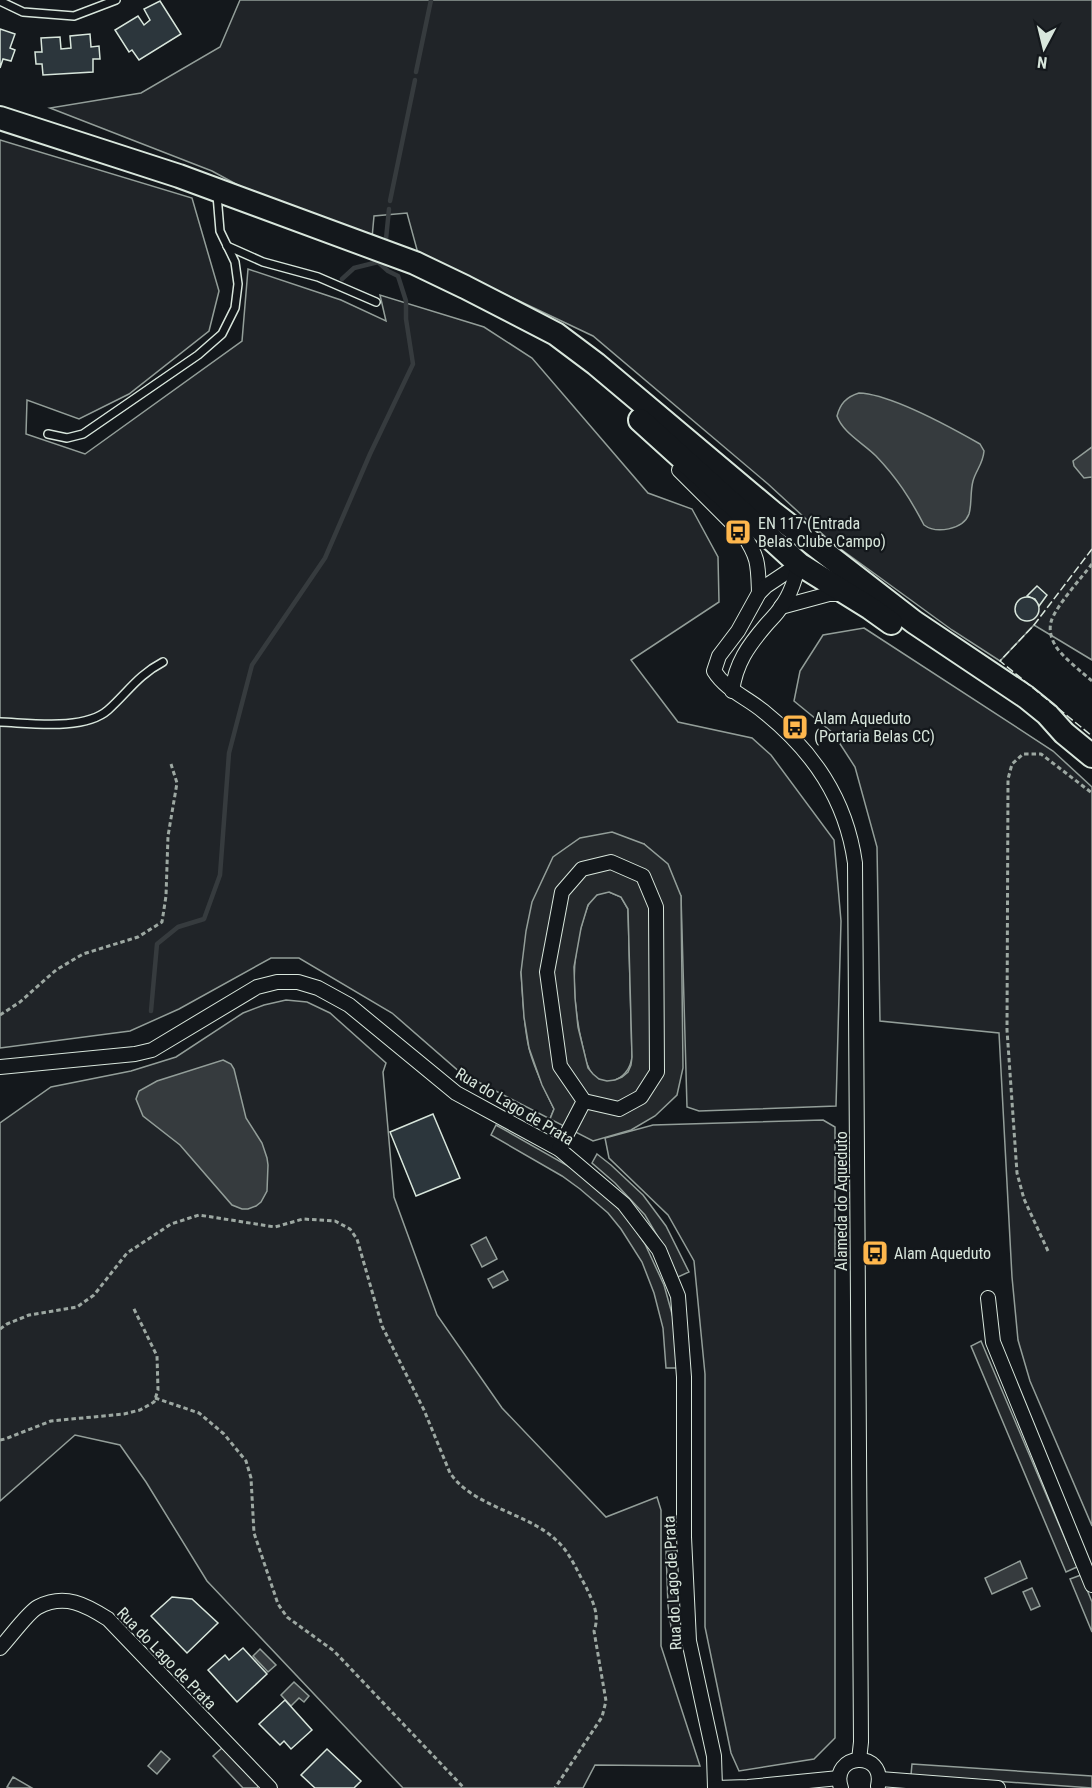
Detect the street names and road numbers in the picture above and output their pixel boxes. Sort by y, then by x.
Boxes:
street label: Rua do Lago de Prata [452,1064,577,1149]
street label: Alameda do Aqueduto [832,1131,851,1271]
street label: Rua do Lago de Prata [659,1515,686,1651]
street label: Rua do Lago de Prata [113,1603,220,1713]

